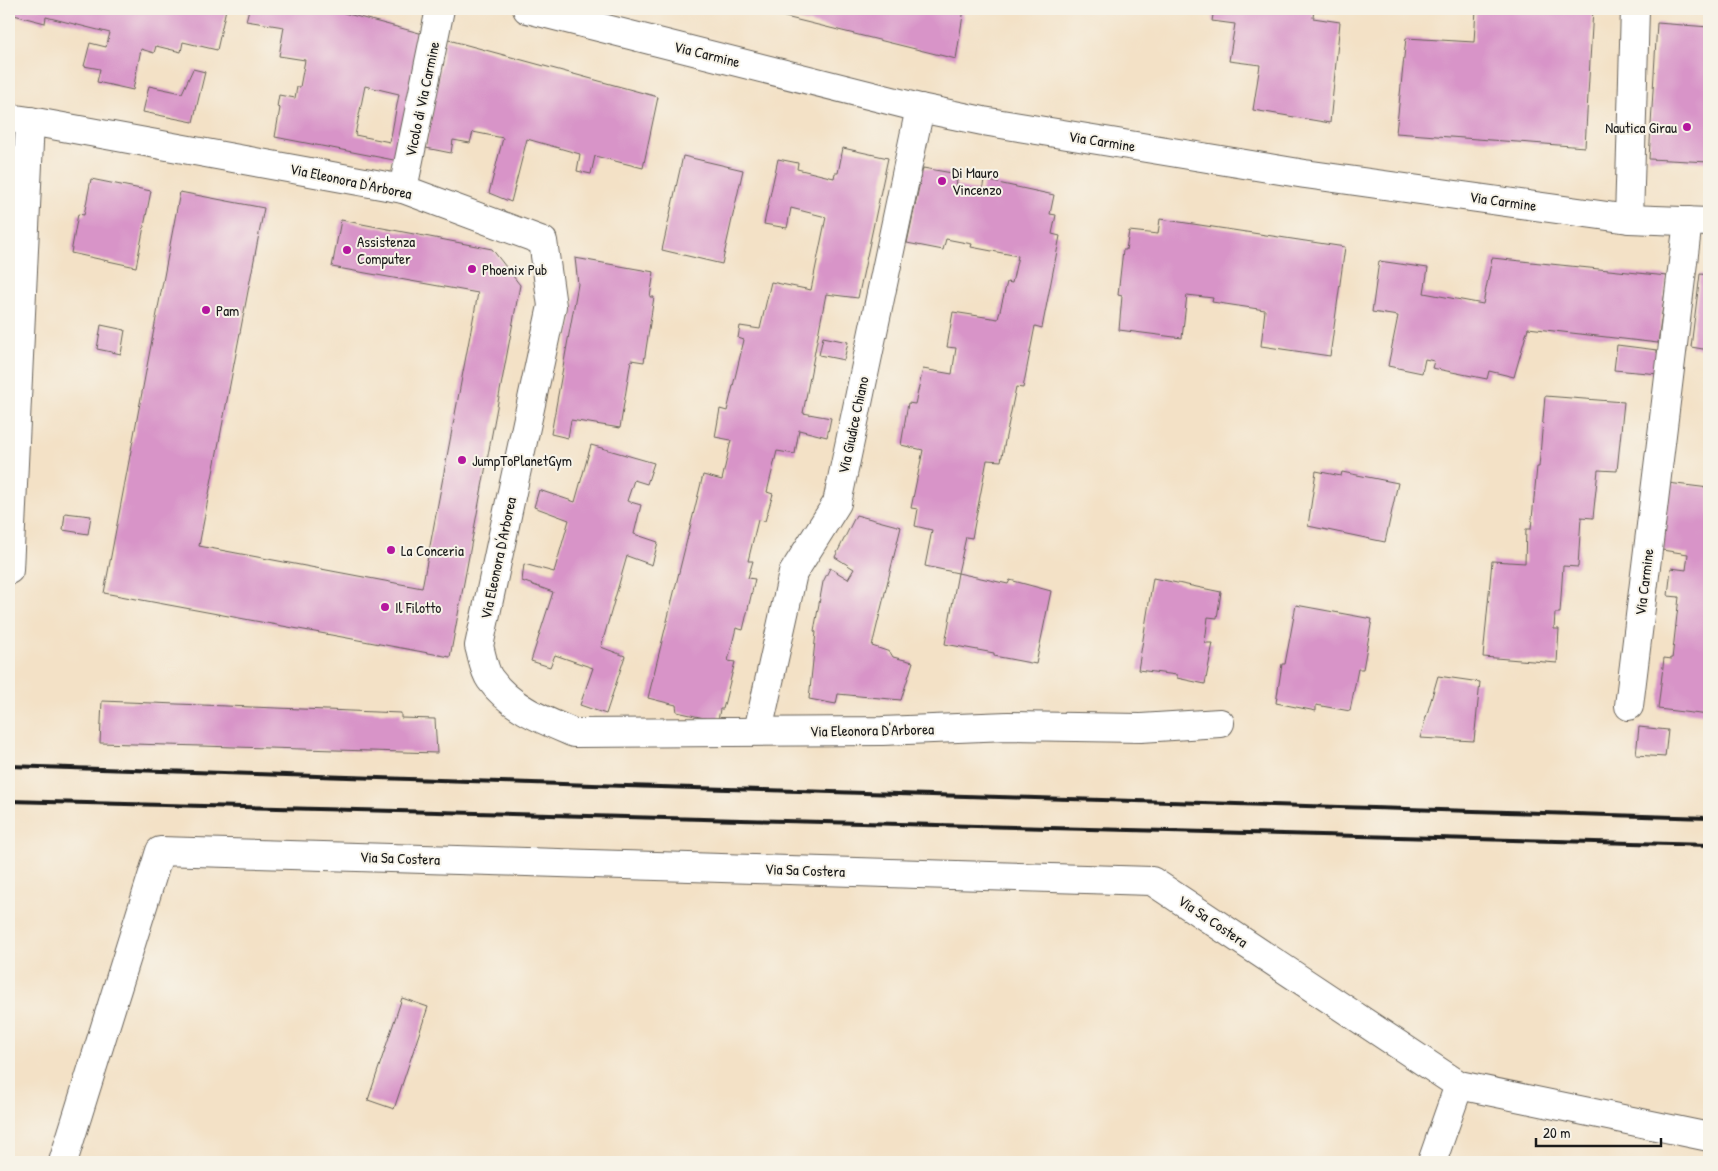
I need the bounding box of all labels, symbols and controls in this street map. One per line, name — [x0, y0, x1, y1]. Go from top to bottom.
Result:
street label: Via Carmine — [672, 36, 742, 72]
street label: Vicolo di Via Carmine — [400, 40, 444, 158]
place label: Nautica Girau — [1605, 117, 1677, 138]
marker: Nautica Girau — [1681, 121, 1693, 133]
street label: Via Carmine — [1067, 125, 1137, 157]
street label: Via Eleonora D'Arborea — [288, 158, 414, 204]
place label: Di Mauro Vincenzo — [952, 162, 1002, 200]
marker: Di Mauro Vincenzo — [936, 175, 948, 187]
street label: Via Carmine — [1468, 186, 1538, 216]
place label: Assistenza Computer — [357, 231, 415, 269]
marker: Assistenza Computer — [341, 244, 353, 256]
place label: Phoenix Pub — [482, 259, 547, 280]
marker: Phoenix Pub — [466, 263, 478, 275]
place label: Pam — [216, 300, 239, 321]
marker: Pam — [200, 304, 212, 316]
street label: Via Giudice Chiano — [832, 375, 874, 475]
place label: JumpToPlanetGym — [472, 450, 572, 471]
marker: JumpToPlanetGym — [456, 454, 468, 466]
street label: Via Eleonora D'Arborea — [475, 495, 521, 621]
place label: La Conceria — [401, 540, 464, 561]
marker: La Conceria — [385, 544, 397, 556]
street label: Via Carmine — [1629, 547, 1659, 617]
place label: Il Filotto — [395, 597, 441, 618]
marker: Il Filotto — [379, 601, 391, 613]
street label: Via Eleonora D'Arborea — [810, 718, 934, 742]
street label: Via Sa Costera — [360, 846, 441, 870]
street label: Via Sa Costera — [765, 858, 846, 882]
street label: Via Sa Costera — [1174, 890, 1252, 952]
scale bar — [1536, 1116, 1660, 1148]
text: 20 m — [1543, 1122, 1570, 1143]

